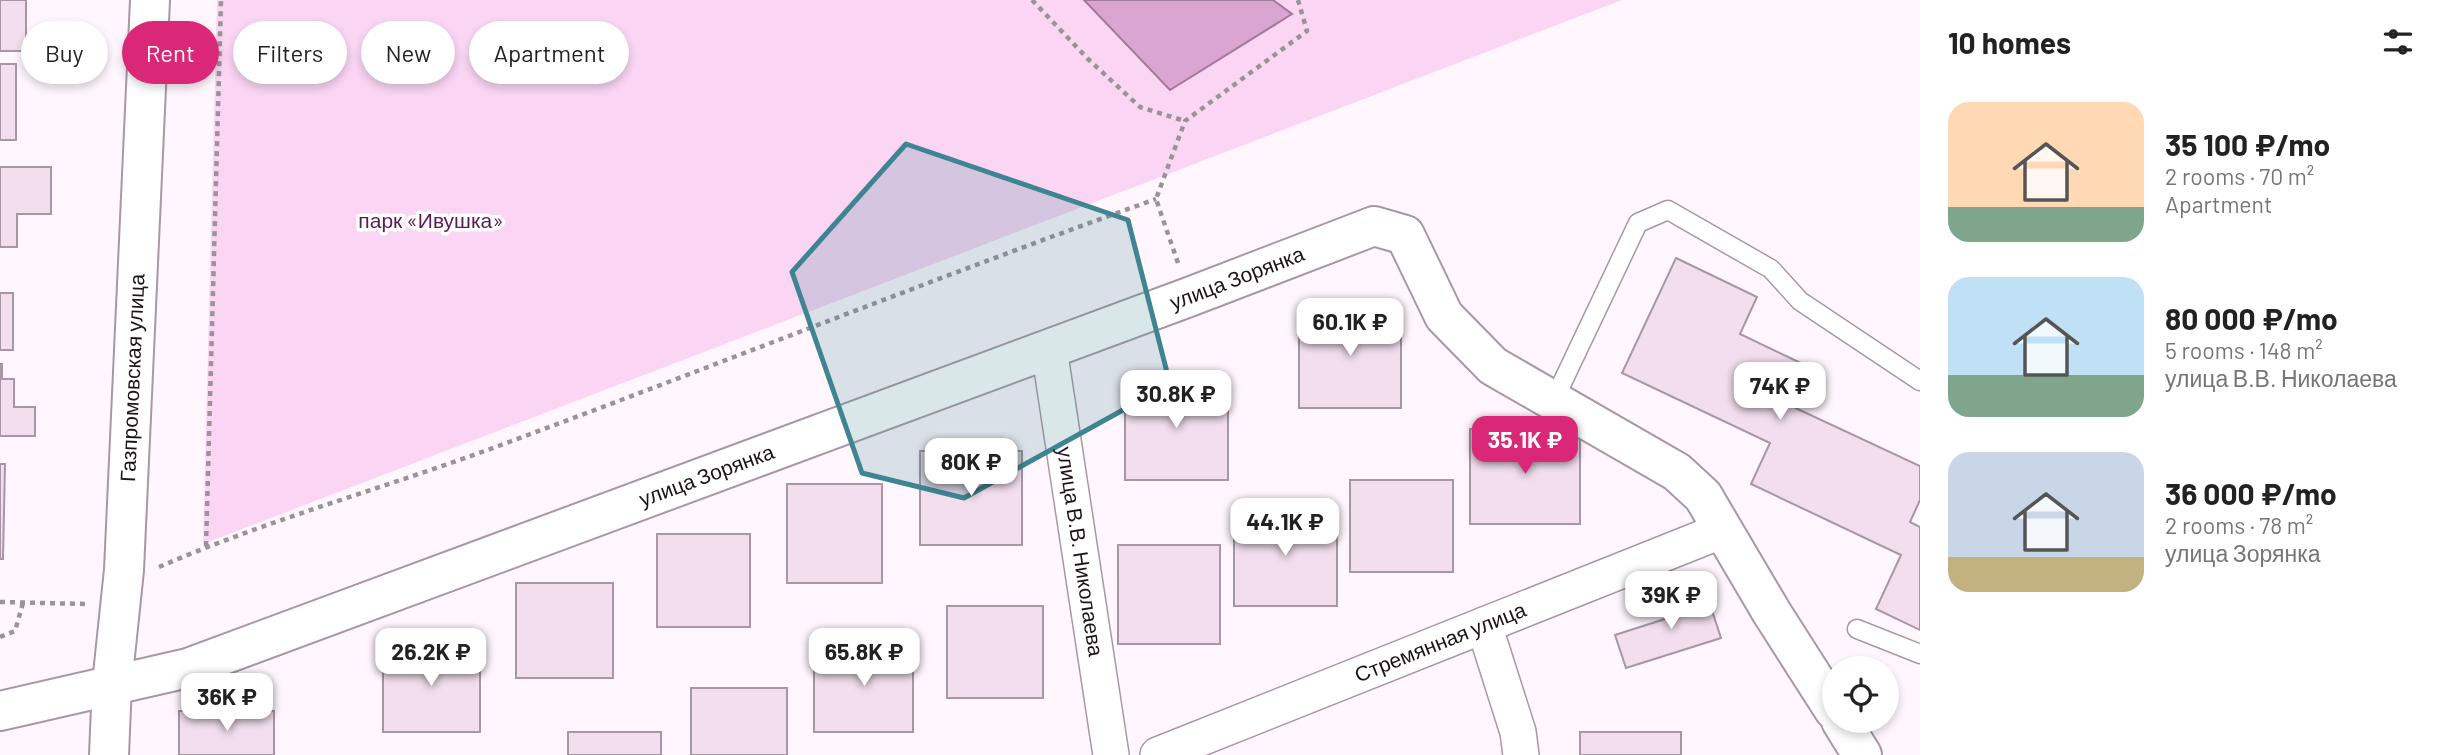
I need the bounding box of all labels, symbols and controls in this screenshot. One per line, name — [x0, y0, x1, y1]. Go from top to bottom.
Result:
chip: Buy — [21, 21, 108, 84]
chip: Rent — [122, 21, 219, 84]
chip: Filters — [233, 21, 347, 84]
chip: New — [361, 21, 455, 84]
chip: Apartment — [469, 21, 629, 84]
icon: filters — [2379, 23, 2417, 61]
text: 10 homes — [1948, 24, 2071, 60]
text: 35 100 ₽/mo — [2165, 126, 2330, 162]
icon: home — [2004, 130, 2088, 214]
text: 2 rooms · 70 m² — [2165, 162, 2314, 190]
text: Apartment — [2165, 190, 2272, 218]
park label: парк «Ивушка» — [358, 207, 504, 232]
street label: улица Зорянка — [1166, 240, 1308, 314]
street label: Газпромовская улица — [114, 273, 149, 482]
pin: 60.1K ₽ — [1285, 298, 1415, 358]
text: 80 000 ₽/mo — [2165, 300, 2338, 336]
icon: home — [2004, 305, 2088, 389]
text: 60.1K ₽ — [1313, 307, 1387, 335]
text: 5 rooms · 148 m² — [2165, 336, 2323, 364]
pin: 74K ₽ — [1731, 362, 1829, 422]
text: улица В.В. Николаева — [2165, 364, 2397, 392]
pin: 30.8K ₽ — [1111, 370, 1241, 430]
text: 74K ₽ — [1750, 371, 1810, 399]
text: 30.8K ₽ — [1136, 379, 1216, 407]
pin: 35.1K ₽ — [1460, 416, 1590, 476]
text: 35.1K ₽ — [1488, 425, 1562, 453]
street label: улица Зорянка — [635, 438, 777, 511]
pin: 80K ₽ — [922, 438, 1020, 498]
street label: улица В.В. Николаева — [1053, 445, 1110, 658]
text: 80K ₽ — [941, 447, 1001, 475]
text: 36 000 ₽/mo — [2165, 475, 2337, 511]
icon: home — [2004, 480, 2088, 564]
pin: 44.1K ₽ — [1220, 498, 1350, 558]
text: 44.1K ₽ — [1246, 507, 1324, 535]
text: 2 rooms · 78 m² — [2165, 511, 2313, 539]
text: улица Зорянка — [2165, 539, 2321, 567]
pin: 39K ₽ — [1622, 572, 1720, 631]
text: 39K ₽ — [1641, 580, 1701, 608]
street label: Стремянная улица — [1351, 596, 1529, 686]
pin: 26.2K ₽ — [366, 628, 496, 688]
pin: 65.8K ₽ — [799, 628, 929, 688]
text: 26.2K ₽ — [391, 637, 471, 665]
text: 65.8K ₽ — [825, 637, 903, 665]
map controls — [1822, 656, 1899, 733]
button: locate — [1822, 656, 1899, 733]
pin: 36K ₽ — [178, 674, 276, 733]
text: 36K ₽ — [197, 682, 257, 710]

